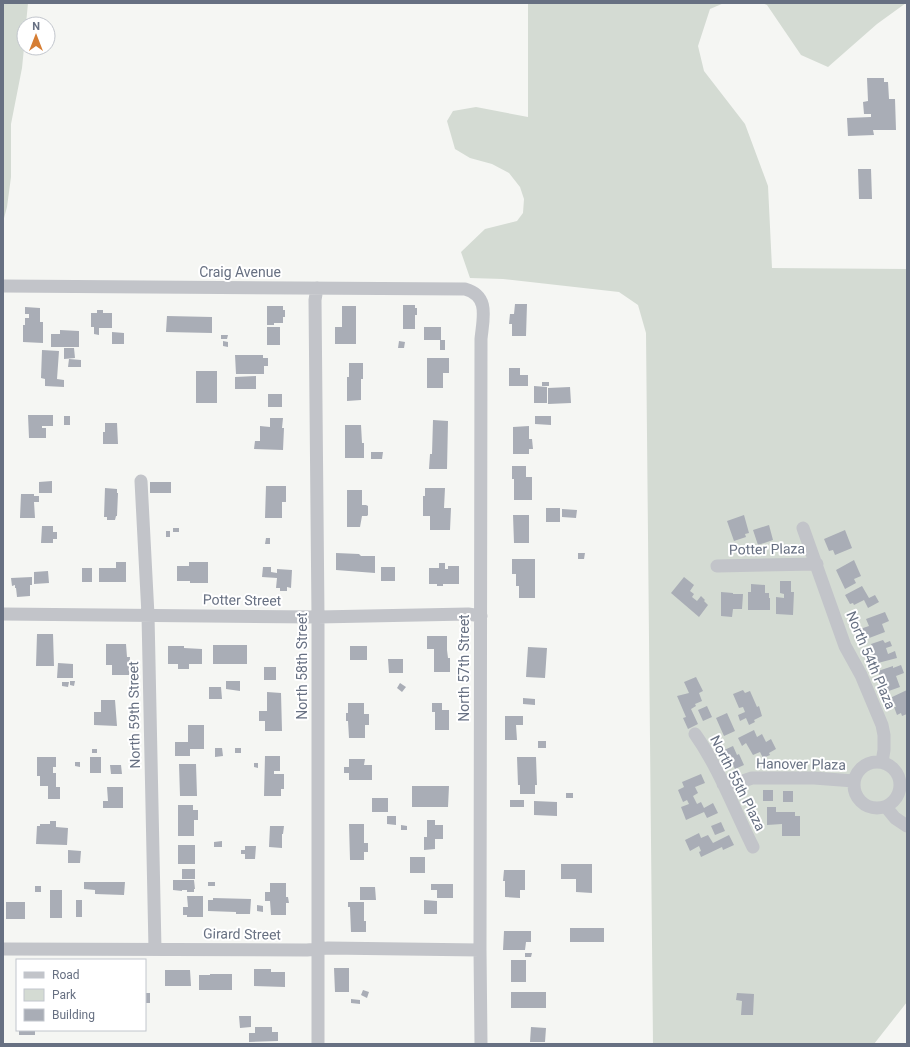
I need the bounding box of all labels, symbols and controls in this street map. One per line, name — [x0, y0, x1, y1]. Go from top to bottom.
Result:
north arrow — [16, 16, 56, 56]
text: N — [32, 20, 40, 33]
street label: Craig Avenue — [199, 264, 281, 280]
street label: Potter Plaza — [729, 540, 805, 558]
street label: Potter Street — [203, 591, 282, 609]
street label: North 54th Plaza — [843, 609, 899, 711]
street label: North 58th Street — [294, 612, 310, 720]
street label: North 57th Street — [456, 614, 472, 722]
street label: North 59th Street — [125, 661, 143, 769]
street label: North 55th Plaza — [707, 733, 769, 833]
street label: Hanover Plaza — [756, 755, 846, 773]
street label: Girard Street — [203, 925, 282, 943]
legend — [16, 959, 146, 1031]
text: Road — [52, 968, 80, 982]
text: Park — [52, 988, 77, 1002]
text: Building — [52, 1008, 95, 1022]

